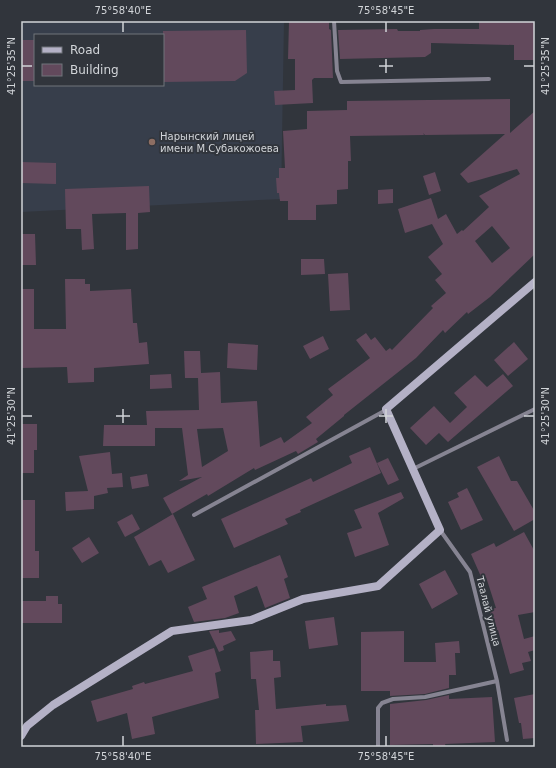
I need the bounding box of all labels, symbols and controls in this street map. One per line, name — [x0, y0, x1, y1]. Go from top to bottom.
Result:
text: 75°58'40"E — [95, 5, 151, 16]
text: 75°58'45"E — [358, 5, 414, 16]
legend — [34, 34, 164, 86]
text: 41°25'35"N — [6, 37, 17, 95]
text: 41°25'35"N — [540, 37, 551, 95]
text: Road — [70, 43, 100, 57]
text: Building — [70, 63, 119, 77]
place label: Нарынский лицей имени М.Субакожоева — [160, 131, 279, 154]
marker: Нарынский лицей имени М.Субакожоева — [147, 137, 157, 147]
text: 41°25'30"N — [6, 387, 17, 445]
text: 41°25'30"N — [540, 387, 551, 445]
street label: Таалай улица — [474, 574, 503, 648]
text: 75°58'40"E — [95, 751, 151, 762]
text: 75°58'45"E — [358, 751, 414, 762]

